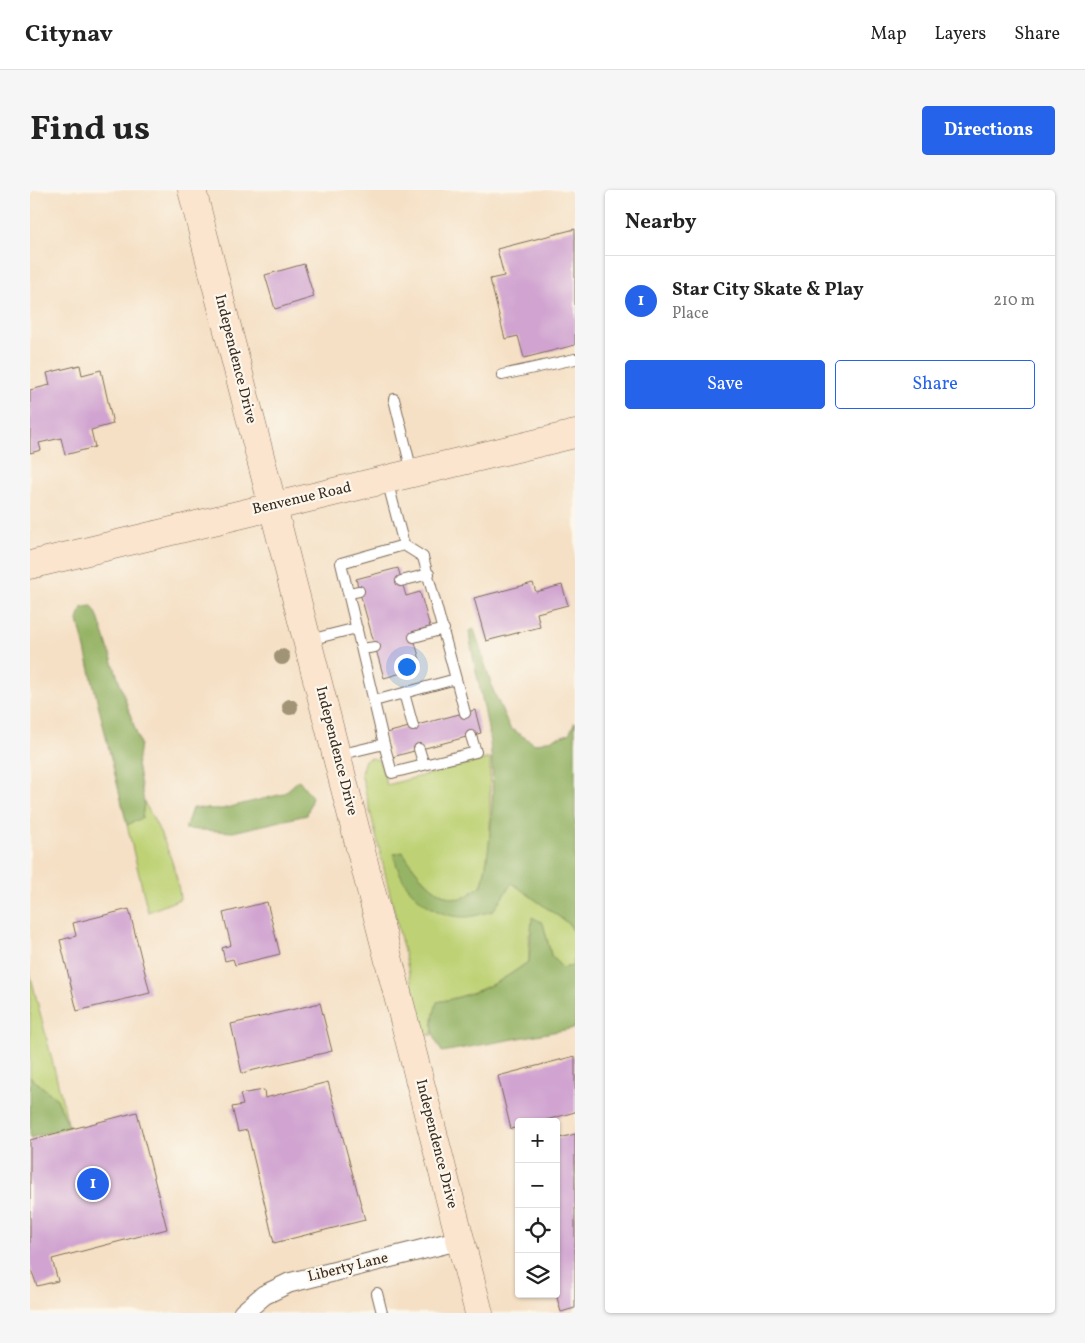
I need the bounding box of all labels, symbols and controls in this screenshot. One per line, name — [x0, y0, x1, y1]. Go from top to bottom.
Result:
text: Citynav — [25, 18, 113, 52]
text: Map — [870, 22, 906, 47]
text: Layers — [934, 22, 986, 47]
text: Share — [1014, 22, 1060, 47]
text: Find us — [30, 106, 150, 154]
button: Directions — [922, 106, 1055, 155]
text: Nearby — [625, 208, 696, 237]
text: Star City Skate & Play — [672, 277, 864, 303]
text: 1 — [638, 290, 644, 312]
text: 210 m — [993, 290, 1035, 312]
street label: Independence Drive — [209, 292, 261, 426]
text: Place — [672, 303, 709, 325]
button: Save — [625, 360, 825, 409]
button: Share — [835, 360, 1035, 409]
street label: Benvenue Road — [250, 477, 354, 521]
your location — [394, 654, 420, 680]
street label: Independence Drive — [310, 684, 362, 818]
street label: Independence Drive — [410, 1077, 462, 1211]
map controls — [515, 1118, 560, 1298]
button: + — [515, 1118, 560, 1163]
button: − — [515, 1163, 560, 1208]
pin: 1 — [77, 1165, 109, 1203]
button: locate — [515, 1208, 560, 1253]
street label: Liberty Lane — [305, 1248, 391, 1288]
button: layers — [515, 1253, 560, 1298]

